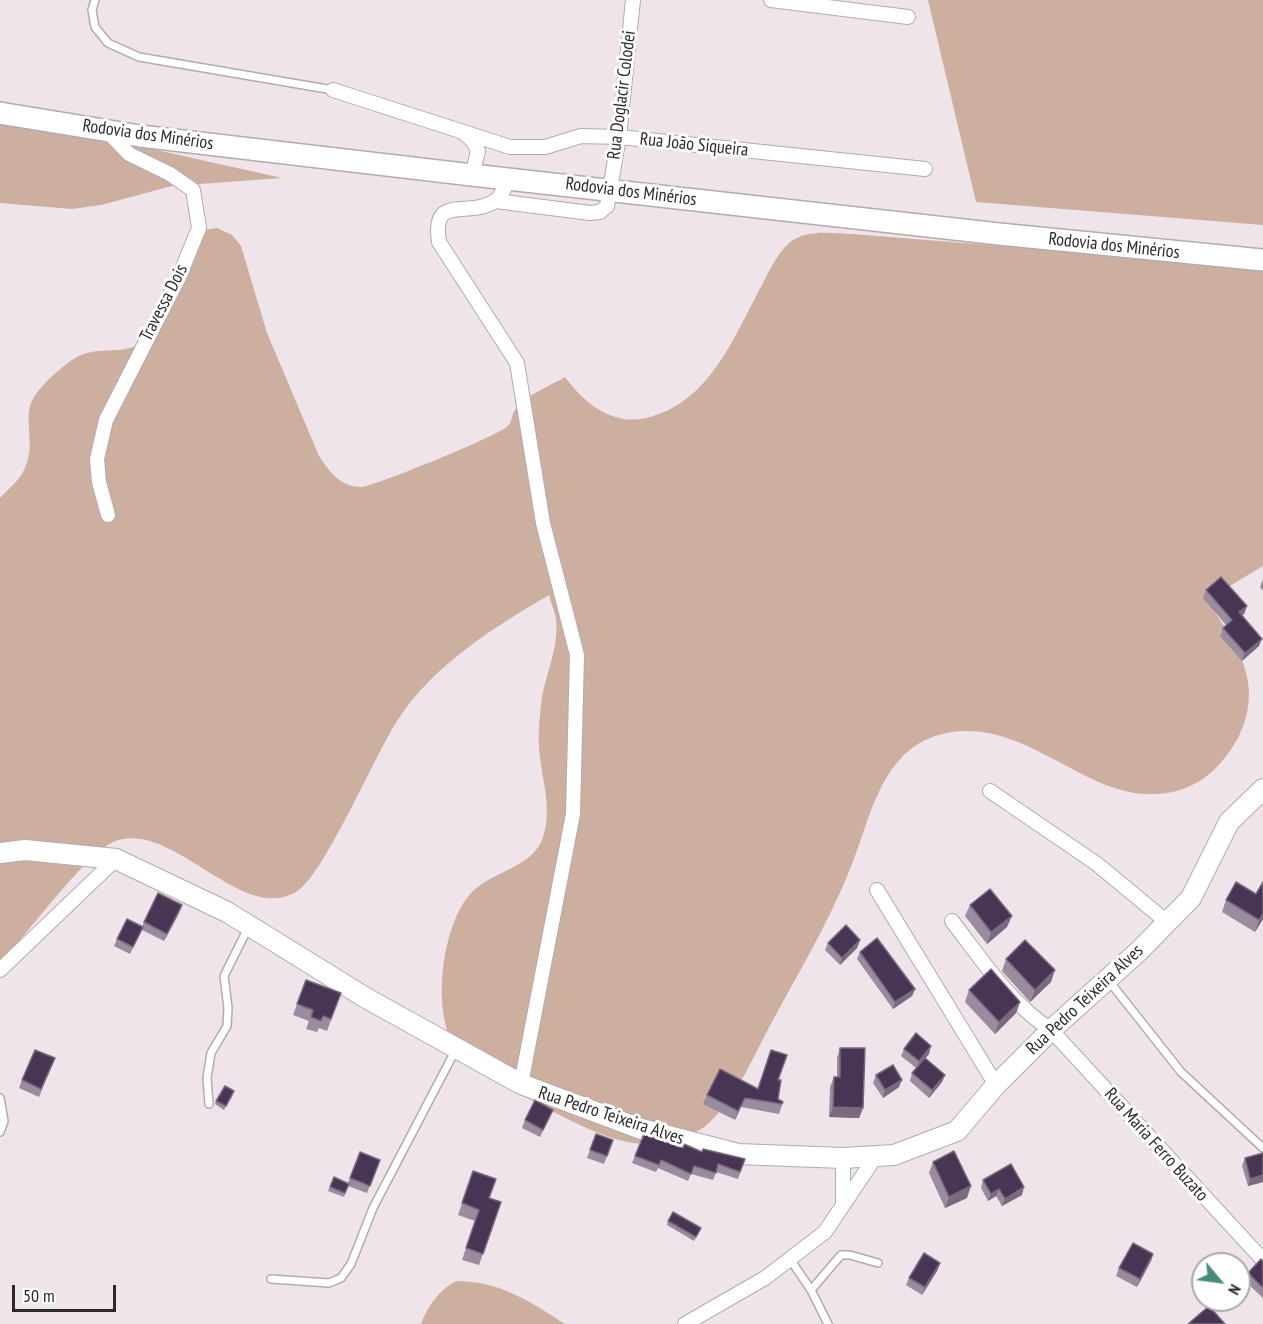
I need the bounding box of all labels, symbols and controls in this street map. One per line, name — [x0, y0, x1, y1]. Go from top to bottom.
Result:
street label: Rua Doglacir Colodei — [603, 29, 641, 161]
street label: Rodovia dos Minérios — [81, 115, 215, 155]
street label: Rua João Siqueira — [639, 129, 749, 161]
street label: Rodovia dos Minérios — [564, 173, 698, 211]
street label: Rodovia dos Minérios — [1047, 228, 1181, 264]
street label: Travessa Dois — [135, 261, 193, 345]
street label: Rua Pedro Teixeira Alves — [1022, 940, 1148, 1060]
street label: Rua Pedro Teixeira Alves — [535, 1082, 687, 1150]
street label: Rua Maria Ferro Buzato — [1100, 1084, 1212, 1206]
north arrow — [1191, 1252, 1251, 1312]
scale bar — [15, 1273, 118, 1311]
text: N — [1224, 1281, 1246, 1298]
text: 50 m — [23, 1284, 55, 1307]

